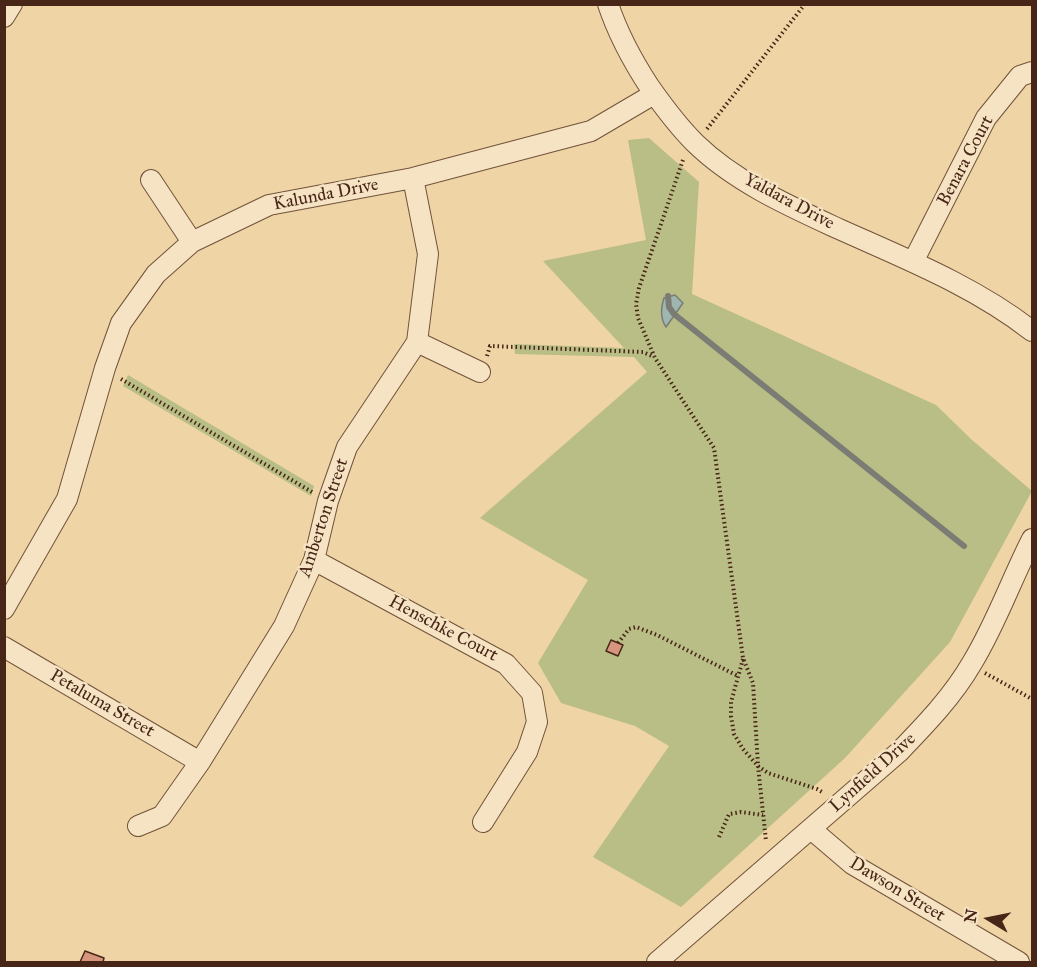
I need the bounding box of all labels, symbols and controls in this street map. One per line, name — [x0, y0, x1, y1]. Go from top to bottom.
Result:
street label: Benara Court — [933, 112, 999, 210]
street label: Yaldara Drive — [740, 169, 838, 235]
street label: Kalunda Drive — [272, 174, 380, 216]
street label: Amberton Street — [295, 456, 353, 580]
street label: Henschke Court — [385, 591, 501, 667]
street label: Petaluma Street — [46, 665, 158, 743]
street label: Lynfield Drive — [825, 729, 921, 817]
street label: Dawson Street — [845, 853, 949, 927]
north arrow — [959, 889, 1019, 949]
text: N — [960, 907, 981, 924]

